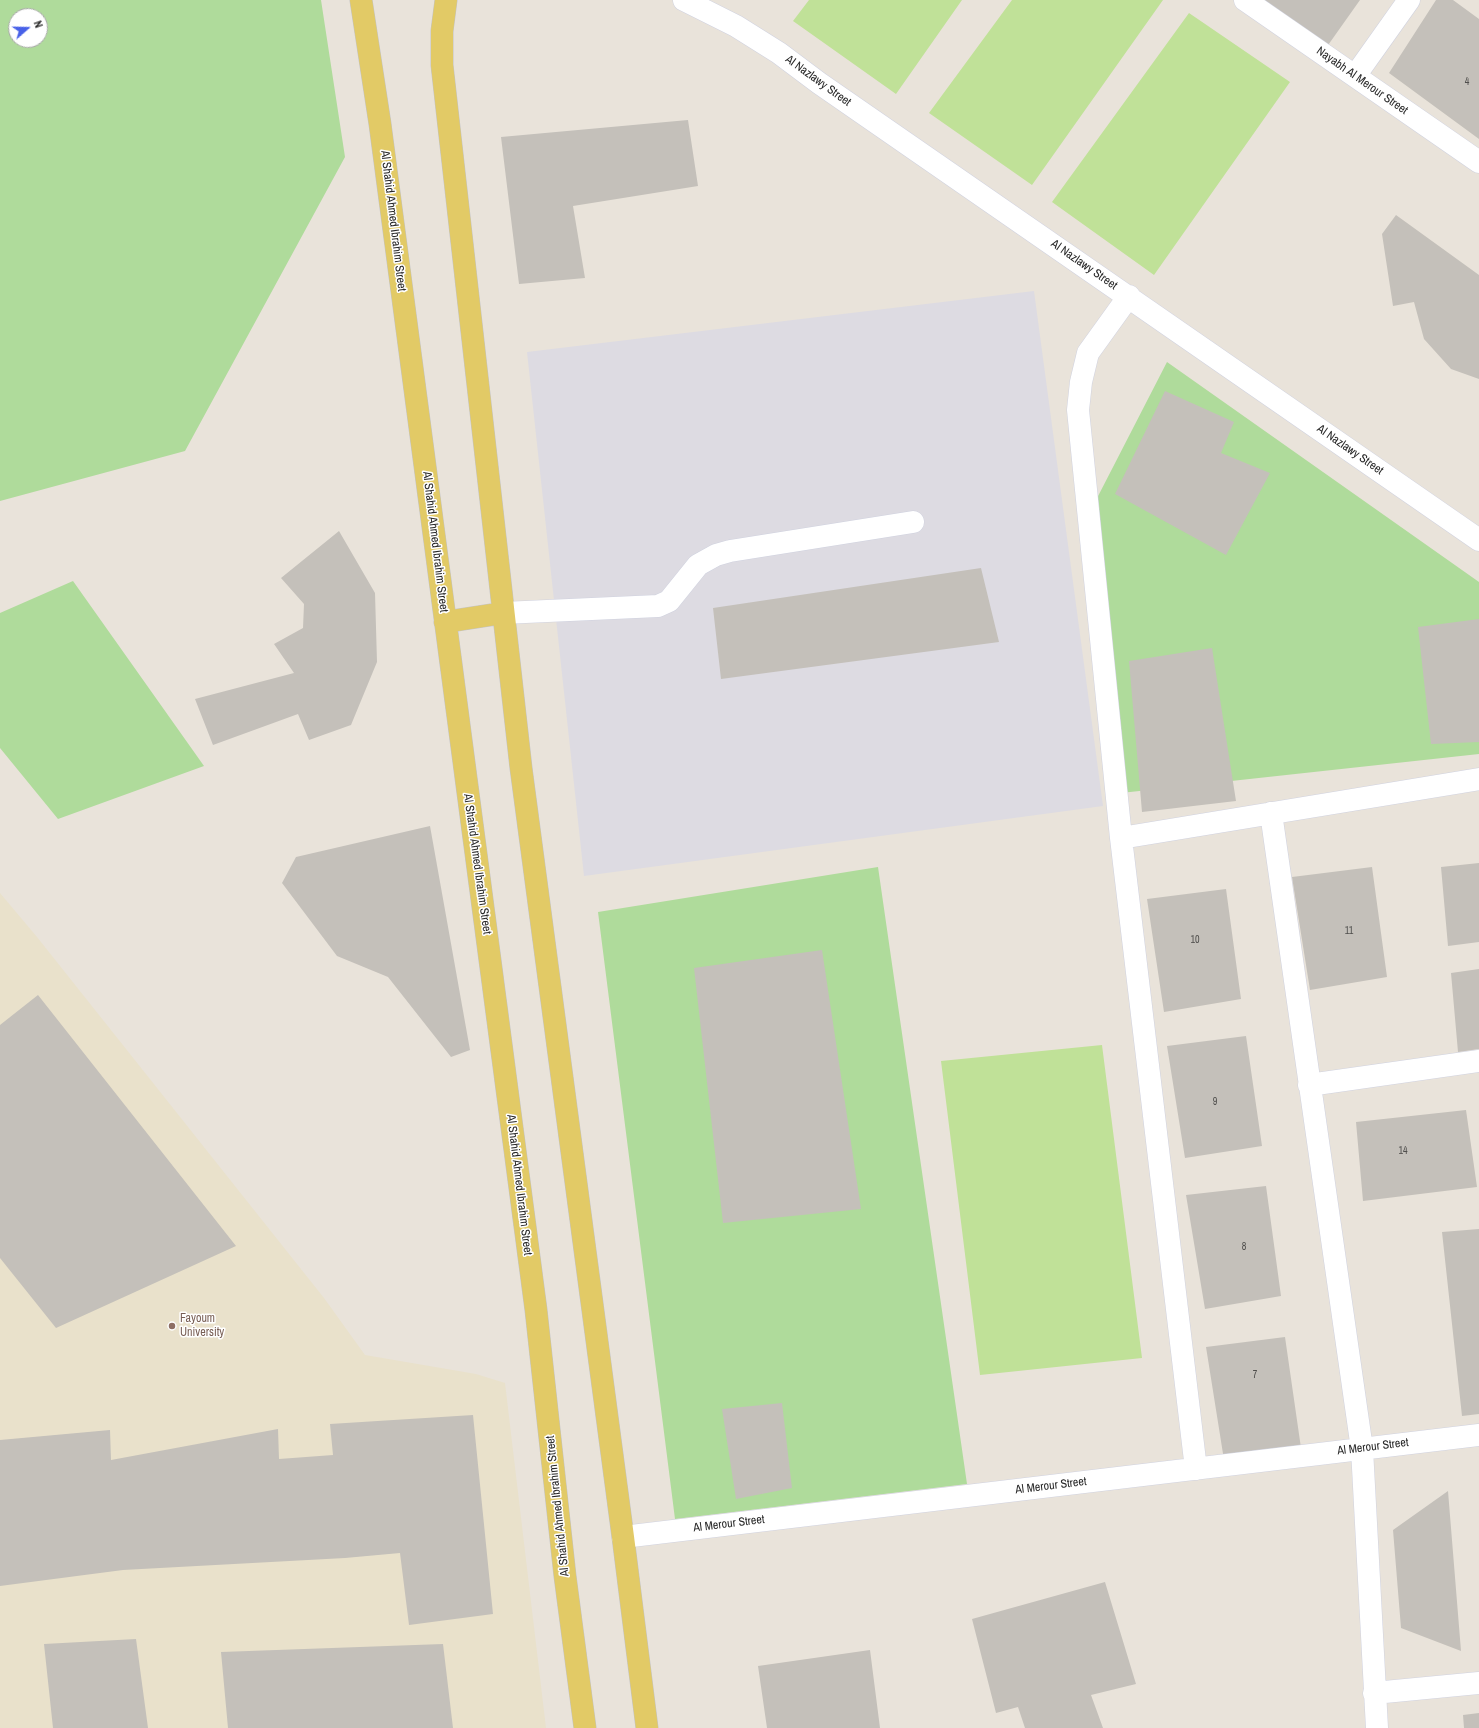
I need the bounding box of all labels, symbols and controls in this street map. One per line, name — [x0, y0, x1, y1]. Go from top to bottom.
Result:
north arrow — [8, 8, 48, 48]
text: N — [31, 19, 46, 30]
street label: Nayabh Al Merour Street — [1314, 44, 1410, 118]
street label: Al Nazlawy Street — [782, 52, 854, 110]
house number: 4 — [1465, 76, 1469, 88]
street label: Al Shahid Ahmed Ibrahim Street — [377, 150, 409, 292]
street label: Al Nazlawy Street — [1048, 237, 1120, 293]
street label: Al Nazlawy Street — [1314, 422, 1386, 478]
street label: Al Shahid Ahmed Ibrahim Street — [419, 471, 451, 613]
street label: Al Shahid Ahmed Ibrahim Street — [460, 793, 494, 935]
house number: 11 — [1345, 925, 1353, 937]
house number: 10 — [1190, 934, 1200, 946]
house number: 9 — [1213, 1096, 1217, 1108]
street label: Al Shahid Ahmed Ibrahim Street — [503, 1114, 535, 1256]
house number: 14 — [1398, 1145, 1408, 1157]
house number: 8 — [1242, 1241, 1246, 1253]
place label: Fayoum University — [180, 1312, 224, 1340]
marker: Fayoum University — [167, 1321, 177, 1331]
house number: 7 — [1253, 1369, 1257, 1381]
street label: Al Shahid Ahmed Ibrahim Street — [543, 1435, 573, 1577]
street label: Al Merour Street — [1337, 1435, 1409, 1459]
street label: Al Merour Street — [1015, 1474, 1087, 1498]
street label: Al Merour Street — [693, 1512, 765, 1536]

